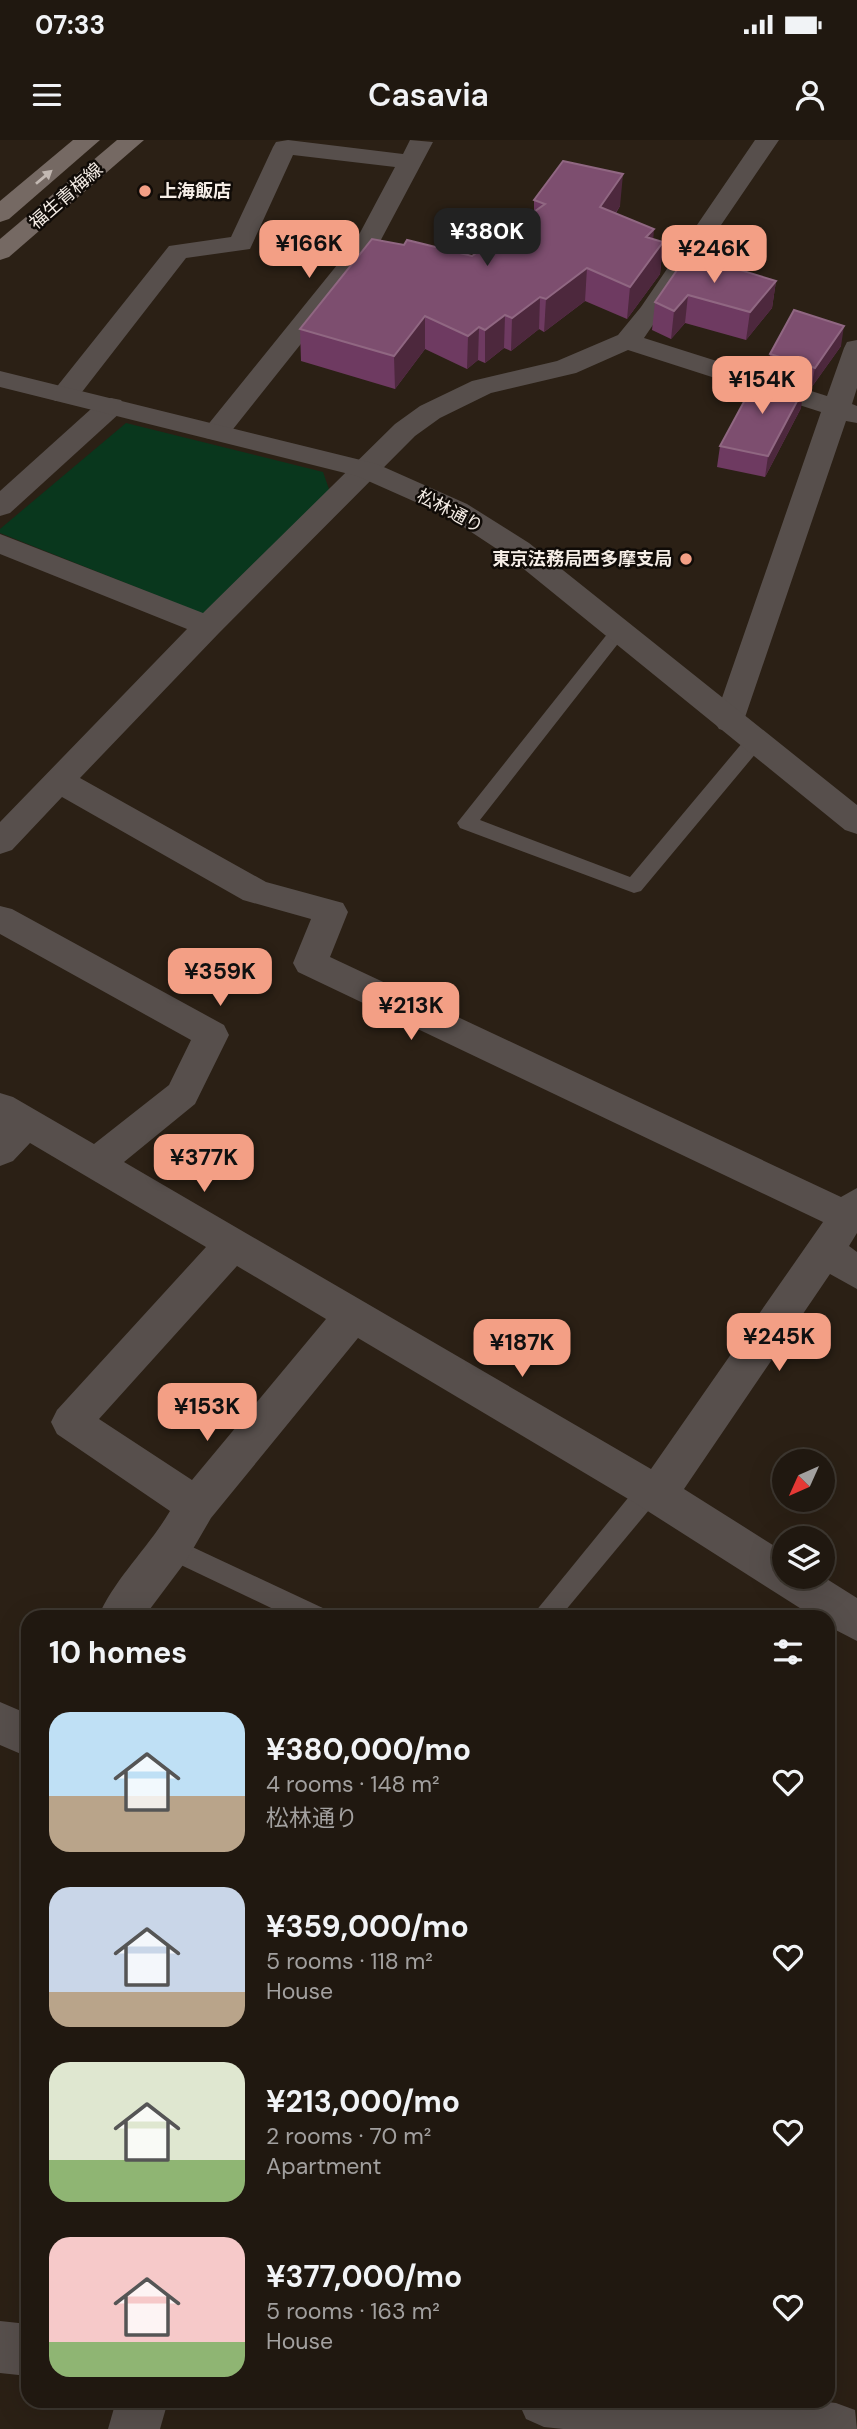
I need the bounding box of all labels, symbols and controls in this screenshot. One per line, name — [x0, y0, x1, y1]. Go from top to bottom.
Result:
text: 07:33 — [35, 8, 105, 42]
text: Casavia — [368, 74, 489, 116]
icon: menu — [28, 76, 66, 114]
icon: person — [791, 76, 829, 114]
street label: 福生青梅線 — [24, 157, 108, 235]
one-way arrow — [35, 169, 53, 185]
place label: 上海飯店 — [159, 179, 231, 203]
marker: 上海飯店 — [137, 183, 153, 199]
pin: ¥380K — [438, 208, 536, 268]
text: ¥380K — [450, 216, 524, 246]
pin: ¥166K — [260, 220, 358, 280]
pin: ¥246K — [665, 226, 763, 285]
text: ¥166K — [275, 228, 343, 258]
text: ¥246K — [678, 233, 750, 263]
pin: ¥154K — [713, 356, 811, 416]
text: ¥154K — [728, 364, 796, 394]
street label: 松林通り — [413, 484, 487, 538]
place label: 東京法務局西多摩支局 — [492, 547, 672, 571]
marker: 東京法務局西多摩支局 — [678, 551, 694, 567]
pin: ¥359K — [171, 948, 269, 1008]
text: ¥359K — [184, 956, 256, 986]
pin: ¥213K — [362, 982, 460, 1042]
text: ¥213K — [378, 990, 444, 1020]
pin: ¥377K — [155, 1135, 253, 1194]
text: ¥377K — [170, 1142, 238, 1172]
pin: ¥245K — [730, 1314, 828, 1373]
pin: ¥187K — [473, 1320, 571, 1379]
text: ¥245K — [743, 1321, 815, 1351]
text: ¥187K — [489, 1327, 555, 1357]
pin: ¥153K — [158, 1384, 256, 1443]
text: ¥153K — [174, 1391, 240, 1421]
north arrow — [772, 1449, 835, 1512]
map controls — [772, 1449, 835, 1589]
button: layers — [772, 1526, 835, 1589]
text: 10 homes — [49, 1633, 187, 1672]
icon: filters — [769, 1633, 807, 1671]
text: ¥380,000/mo — [266, 1730, 471, 1769]
icon: home — [105, 1740, 189, 1824]
icon: heart — [769, 1763, 807, 1801]
text: 4 rooms · 148 m² — [266, 1769, 440, 1799]
text: 松林通り — [266, 1803, 358, 1833]
text: ¥359,000/mo — [266, 1907, 469, 1946]
icon: home — [105, 1915, 189, 1999]
icon: heart — [769, 1938, 807, 1976]
text: 5 rooms · 118 m² — [266, 1946, 433, 1976]
text: House — [266, 1976, 333, 2006]
text: ¥213,000/mo — [266, 2082, 460, 2121]
icon: home — [105, 2090, 189, 2174]
icon: heart — [769, 2113, 807, 2151]
text: 2 rooms · 70 m² — [266, 2121, 431, 2151]
text: Apartment — [266, 2151, 381, 2181]
text: ¥377,000/mo — [266, 2257, 462, 2296]
icon: home — [105, 2265, 189, 2349]
icon: heart — [769, 2288, 807, 2326]
text: 5 rooms · 163 m² — [266, 2296, 440, 2326]
text: House — [266, 2326, 333, 2356]

